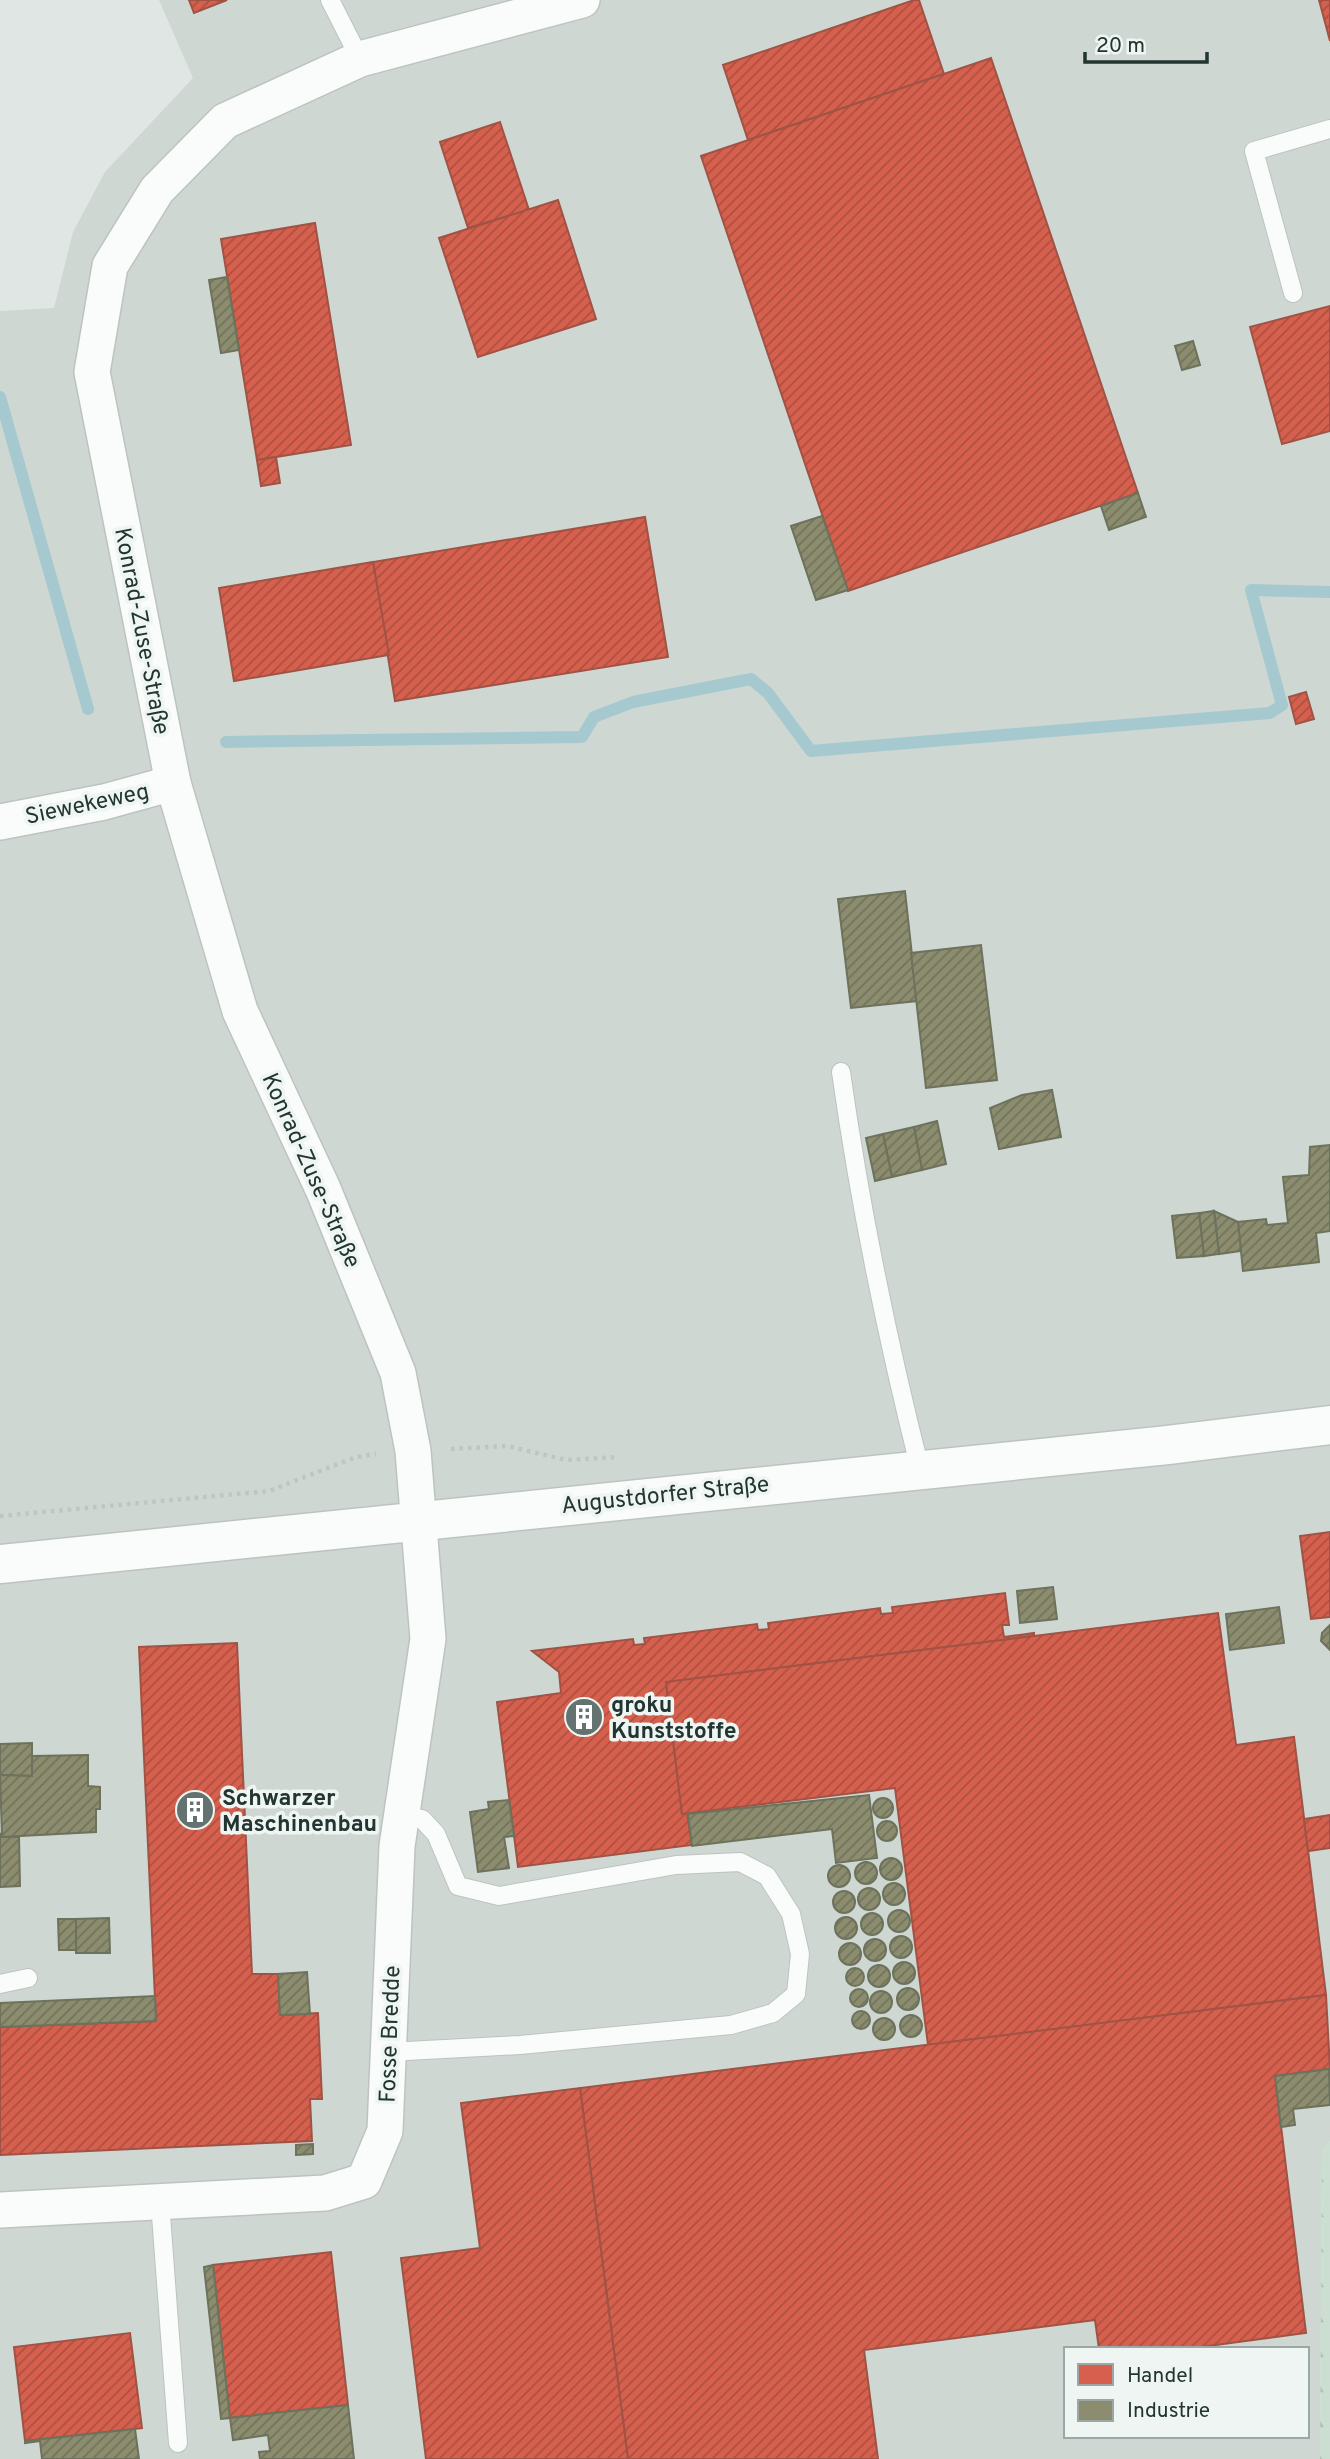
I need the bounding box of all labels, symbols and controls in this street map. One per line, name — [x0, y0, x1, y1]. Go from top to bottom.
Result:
scale bar — [1085, 21, 1208, 65]
text: 20 m — [1096, 33, 1145, 60]
street label: Konrad-Zuse-Straße — [106, 525, 175, 737]
street label: Siewekeweg — [23, 778, 152, 833]
street label: Konrad-Zuse-Straße — [254, 1069, 366, 1273]
street label: Augustdorfer Straße — [560, 1471, 771, 1522]
place label: groku Kunststoffe — [611, 1692, 737, 1747]
building icon: groku Kunststoffe — [563, 1696, 605, 1738]
place label: Schwarzer Maschinenbau — [222, 1785, 377, 1840]
building icon: Schwarzer Maschinenbau — [174, 1789, 216, 1831]
street label: Fosse Bredde — [375, 1965, 408, 2103]
legend — [1064, 2347, 1309, 2438]
text: Handel — [1127, 2363, 1193, 2390]
text: Industrie — [1127, 2398, 1210, 2425]

